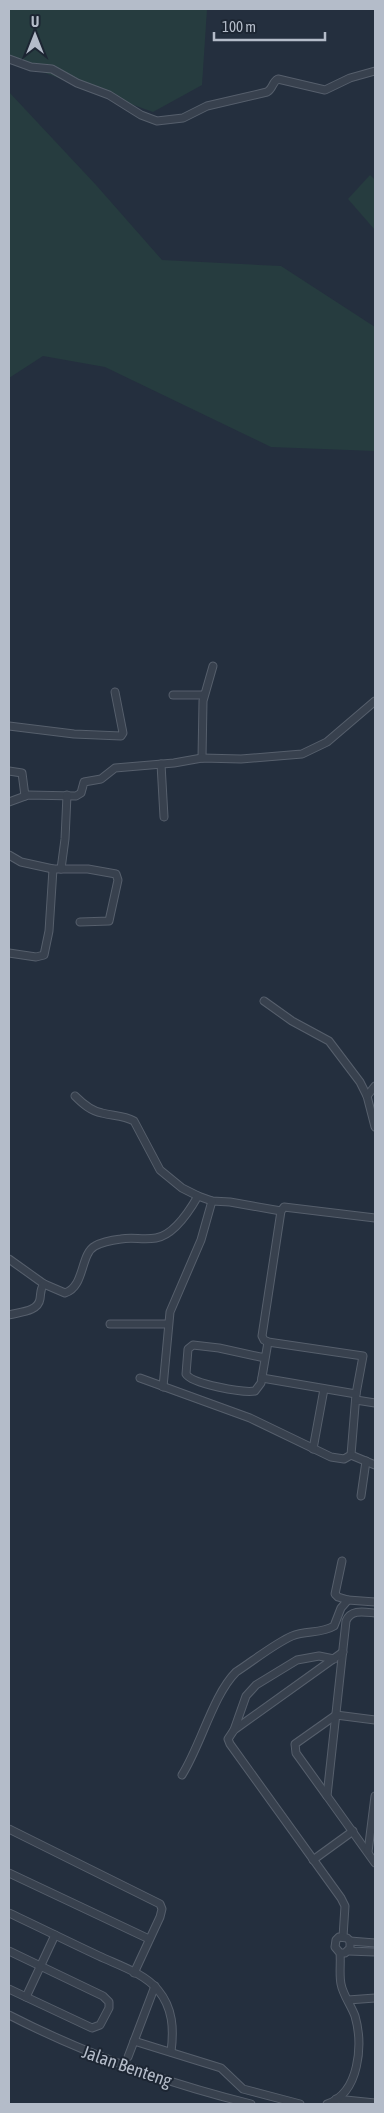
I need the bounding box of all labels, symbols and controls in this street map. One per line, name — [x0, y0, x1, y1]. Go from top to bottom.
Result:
north arrow — [10, 10, 60, 60]
scale bar — [214, 10, 325, 42]
text: U — [31, 14, 39, 30]
text: 100 m — [222, 18, 256, 35]
street label: Jalan Benteng — [79, 2041, 175, 2091]

